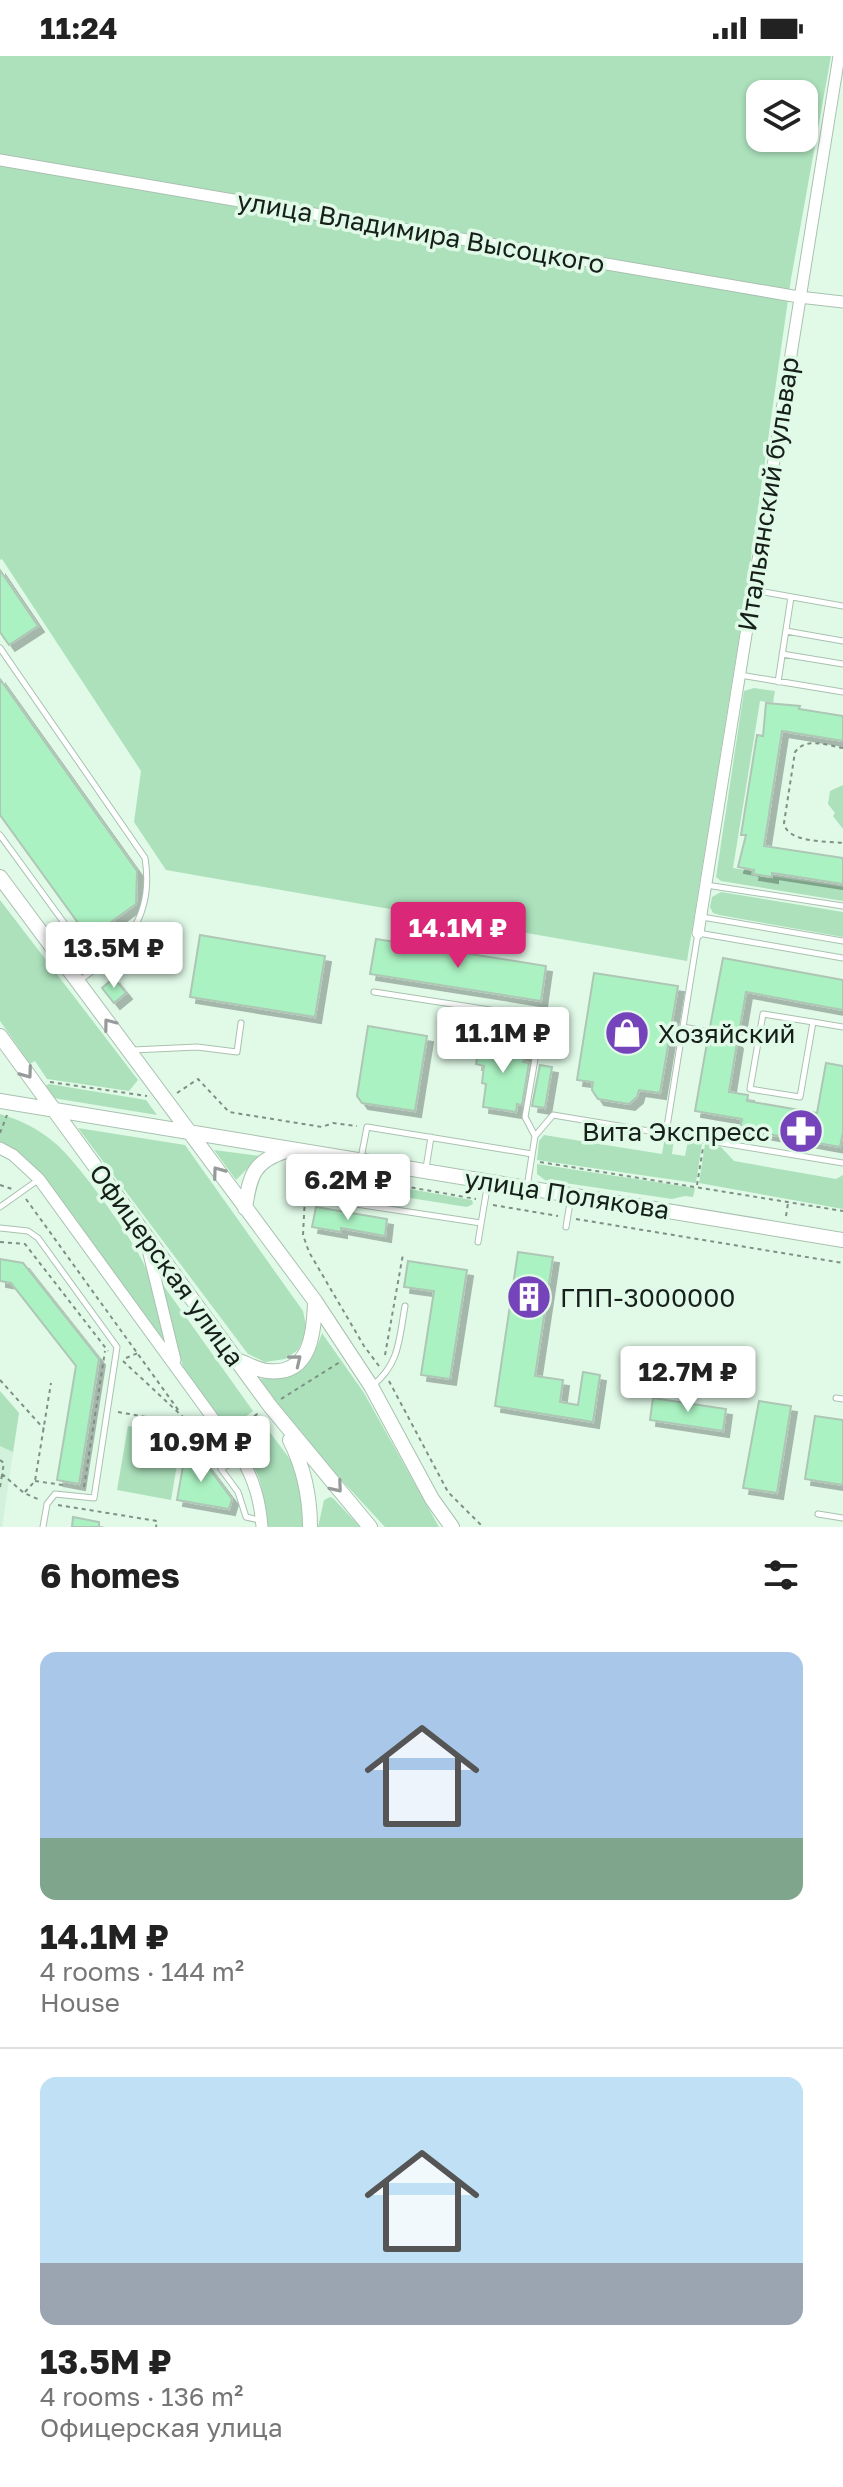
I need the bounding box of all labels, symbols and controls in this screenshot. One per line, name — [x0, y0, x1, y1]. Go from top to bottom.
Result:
text: 11:24 — [40, 10, 118, 46]
map controls — [746, 80, 818, 152]
button: layers — [746, 80, 818, 152]
street label: улица Владимира Высоцкого — [235, 184, 607, 280]
street label: Итальянский бульвар — [731, 355, 805, 633]
pin: 14.1M ₽ — [384, 902, 532, 970]
text: 14.1M ₽ — [409, 912, 507, 943]
pin: 13.5M ₽ — [40, 922, 188, 990]
text: 13.5M ₽ — [64, 932, 164, 963]
pin: 11.1M ₽ — [429, 1007, 577, 1075]
shop icon: Хозяйский — [603, 1009, 651, 1057]
text: 11.1M ₽ — [455, 1017, 551, 1048]
one-way arrow — [104, 1018, 118, 1033]
place label: Хозяйский — [658, 1018, 795, 1049]
one-way arrow — [17, 1064, 31, 1079]
pharmacy icon: Вита Экспресс — [777, 1107, 825, 1155]
place label: Вита Экспресс — [582, 1116, 770, 1147]
pin: 6.2M ₽ — [283, 1154, 413, 1222]
street label: Офицерская улица — [83, 1158, 251, 1372]
street label: улица Полякова — [462, 1163, 672, 1225]
text: 6.2M ₽ — [304, 1164, 392, 1195]
one-way arrow — [213, 1166, 228, 1180]
building icon: ГПП-3000000 — [505, 1273, 553, 1321]
place label: ГПП-3000000 — [560, 1282, 735, 1313]
pin: 12.7M ₽ — [614, 1346, 762, 1414]
one-way arrow — [287, 1356, 302, 1370]
text: 12.7M ₽ — [639, 1356, 737, 1387]
pin: 10.9M ₽ — [127, 1416, 275, 1484]
text: 10.9M ₽ — [150, 1426, 252, 1457]
one-way arrow — [327, 1478, 342, 1492]
icon: filters — [759, 1553, 803, 1597]
text: 6 homes — [40, 1555, 180, 1595]
icon: home — [350, 1704, 494, 1848]
text: 14.1M ₽ — [40, 1916, 169, 1956]
text: 4 rooms · 144 m² — [40, 1956, 244, 1987]
text: House — [40, 1987, 120, 2018]
icon: home — [350, 2129, 494, 2273]
text: 13.5M ₽ — [40, 2341, 172, 2381]
text: 4 rooms · 136 m² — [40, 2381, 243, 2412]
text: Офицерская улица — [40, 2412, 283, 2443]

